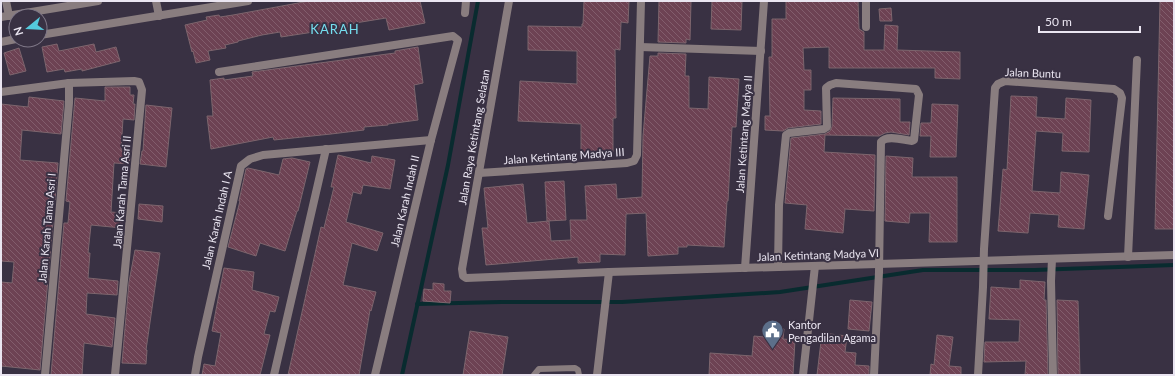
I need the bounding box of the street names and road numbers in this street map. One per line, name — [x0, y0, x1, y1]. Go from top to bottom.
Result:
street label: Jalan Buntu — [1005, 65, 1061, 80]
street label: Jalan Raya Ketintang Selatan — [455, 68, 492, 206]
street label: Jalan Ketintang Madya II — [733, 75, 754, 193]
street label: Jalan Karah Tama Asri II — [110, 135, 133, 249]
street label: Jalan Ketintang Madya III — [503, 145, 625, 166]
street label: Jalan Karah Indah II — [388, 154, 421, 248]
street label: Jalan Karah Indah I A — [199, 169, 234, 270]
street label: Jalan Karah Tama Asri I — [35, 173, 58, 283]
street label: Jalan Ketintang Madya VI — [757, 246, 879, 263]

